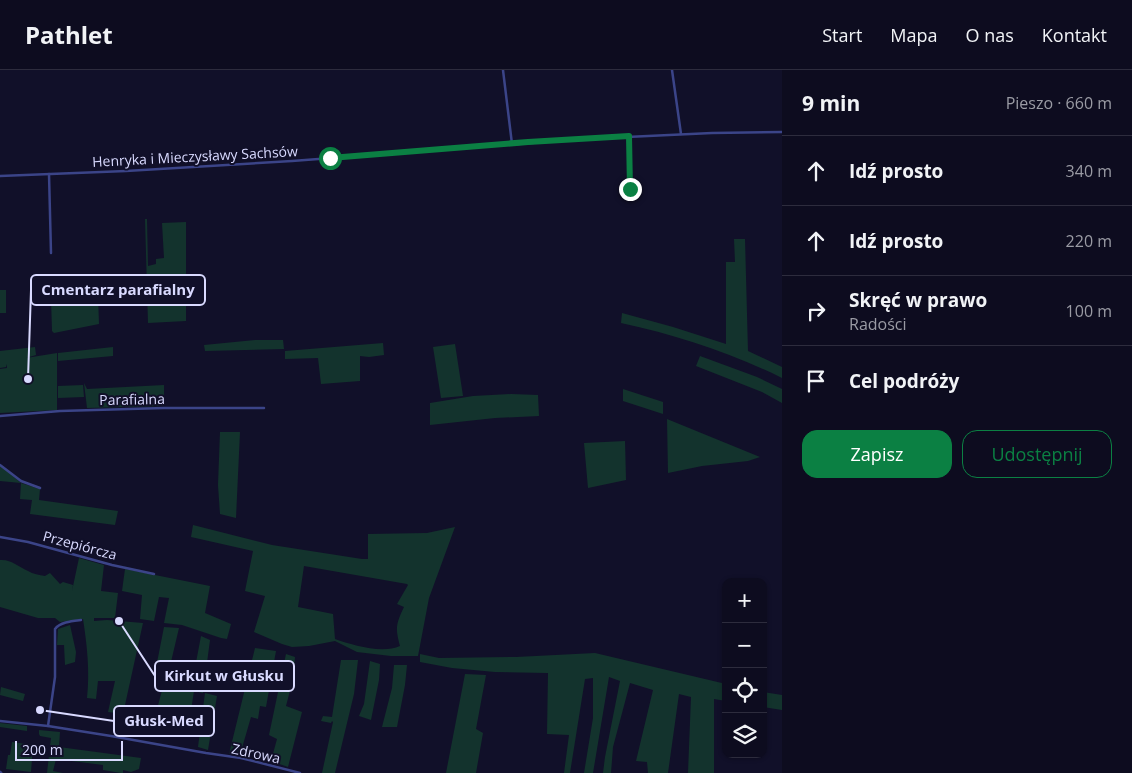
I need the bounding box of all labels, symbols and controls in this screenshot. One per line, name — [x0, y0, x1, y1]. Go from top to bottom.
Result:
text: Pathlet — [25, 18, 113, 51]
text: Start — [822, 23, 862, 47]
text: Mapa — [890, 23, 938, 47]
text: O nas — [966, 23, 1014, 47]
text: Kontakt — [1042, 23, 1107, 47]
text: 9 min — [802, 89, 860, 117]
text: Pieszo · 660 m — [1006, 92, 1112, 114]
street label: Henryka i Mieczysławy Sachsów — [92, 141, 298, 171]
route start — [319, 147, 342, 170]
icon: ahead — [802, 157, 830, 185]
text: Idź prosto — [849, 158, 943, 184]
text: 340 m — [1066, 160, 1112, 182]
route end — [619, 178, 642, 201]
icon: ahead — [802, 227, 830, 255]
text: Idź prosto — [849, 228, 943, 254]
text: 220 m — [1066, 230, 1112, 252]
callout: Cmentarz parafialny — [31, 275, 205, 305]
text: Cmentarz parafialny — [41, 279, 195, 299]
text: Skręć w prawo — [849, 287, 987, 313]
icon: right — [802, 297, 830, 325]
text: 100 m — [1066, 300, 1112, 322]
text: Radości — [849, 313, 907, 335]
icon: arrive — [802, 367, 830, 395]
text: Cel podróży — [849, 368, 959, 394]
street label: Parafialna — [99, 389, 165, 409]
button: Zapisz — [802, 430, 952, 478]
button: Udostępnij — [962, 430, 1112, 478]
street label: Przepiórcza — [41, 526, 119, 564]
map controls — [722, 578, 767, 758]
button: + — [722, 578, 767, 623]
button: − — [722, 623, 767, 668]
callout: Kirkut w Głusku — [155, 661, 294, 691]
text: Kirkut w Głusku — [164, 665, 284, 685]
button: locate — [722, 668, 767, 713]
callout: Głusk-Med — [114, 706, 214, 736]
text: Głusk-Med — [124, 710, 204, 730]
button: layers — [722, 713, 767, 758]
scale bar — [15, 738, 122, 761]
street label: Zdrowa — [230, 739, 282, 767]
text: 200 m — [22, 740, 63, 759]

